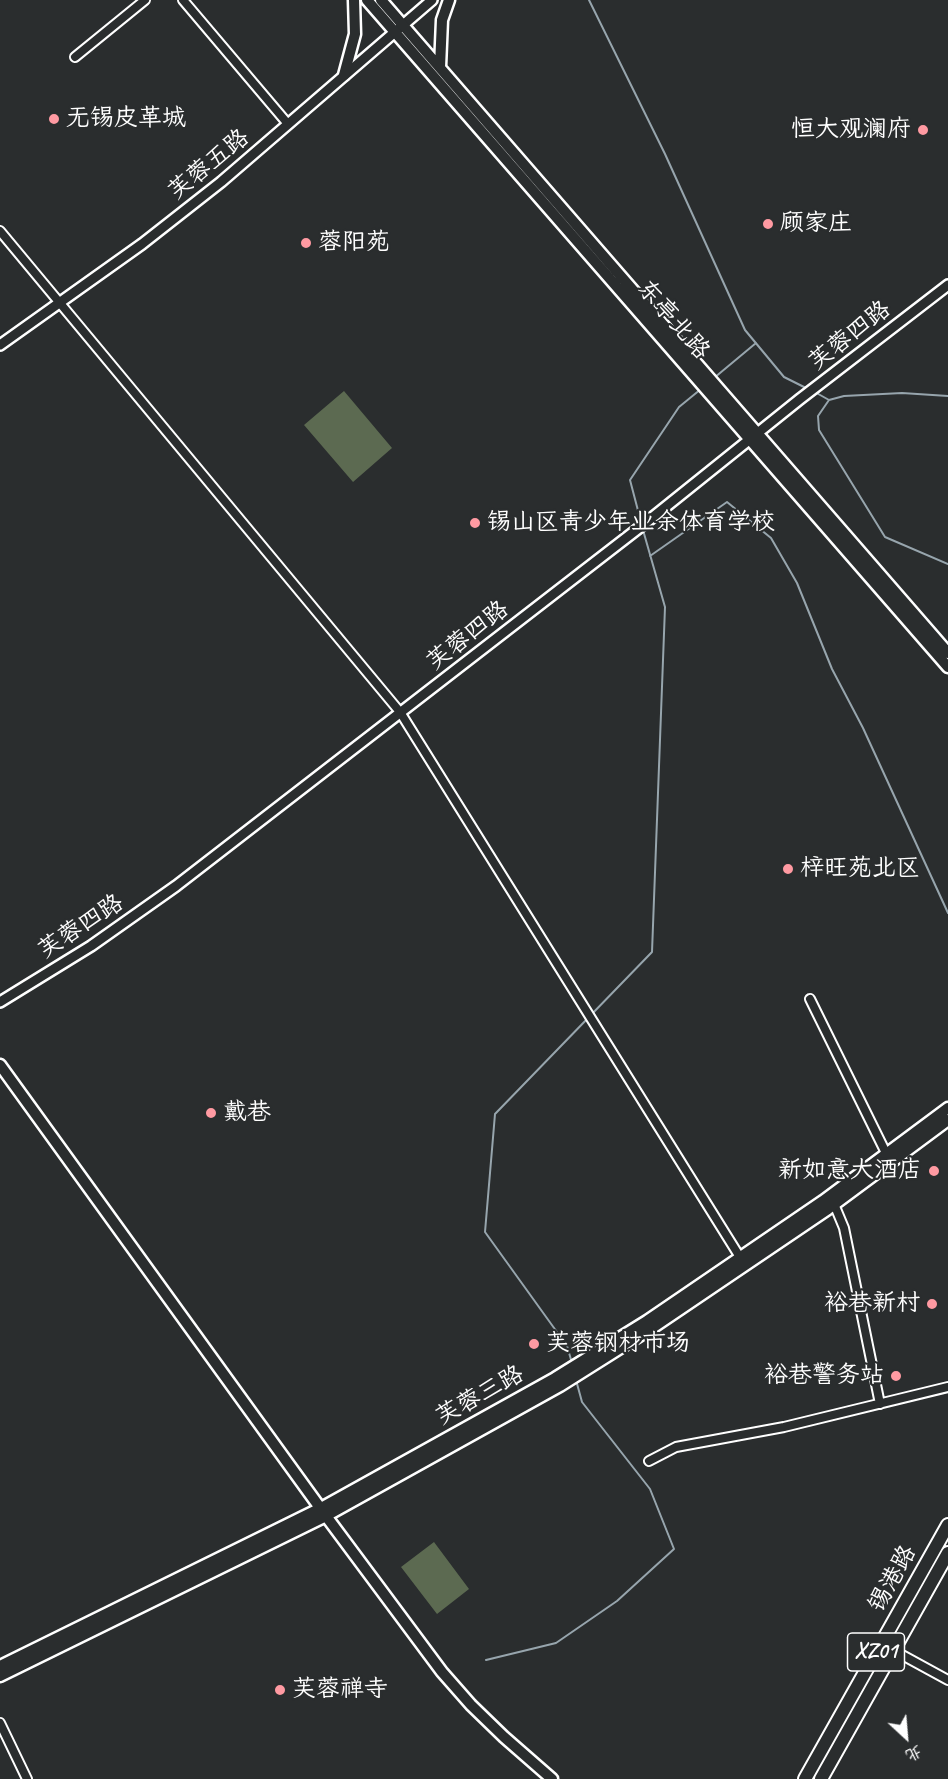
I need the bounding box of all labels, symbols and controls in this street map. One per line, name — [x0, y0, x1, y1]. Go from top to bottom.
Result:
place label: 无锡皮革城 — [66, 105, 186, 133]
marker: 无锡皮革城 — [47, 112, 61, 126]
place label: 恒大观澜府 — [791, 116, 911, 144]
marker: 恒大观澜府 — [916, 123, 930, 137]
street label: 芙蓉五路 — [163, 124, 255, 206]
place label: 顾家庄 — [780, 210, 852, 238]
marker: 顾家庄 — [761, 217, 775, 231]
place label: 蓉阳苑 — [318, 229, 390, 257]
marker: 蓉阳苑 — [299, 236, 313, 250]
street label: 东亭北路 — [631, 274, 715, 366]
street label: 芙蓉四路 — [803, 295, 897, 377]
place label: 锡山区青少年业余体育学校 — [487, 509, 775, 537]
marker: 锡山区青少年业余体育学校 — [468, 516, 482, 530]
street label: 芙蓉四路 — [421, 595, 515, 677]
place label: 梓旺苑北区 — [800, 855, 920, 883]
marker: 梓旺苑北区 — [781, 862, 795, 876]
street label: 芙蓉四路 — [33, 889, 129, 965]
place label: 戴巷 — [223, 1099, 271, 1127]
marker: 戴巷 — [204, 1106, 218, 1120]
place label: 新如意大酒店 — [778, 1157, 922, 1185]
marker: 新如意大酒店 — [927, 1164, 941, 1178]
place label: 裕巷新村 — [824, 1290, 920, 1318]
marker: 裕巷新村 — [925, 1297, 939, 1311]
place label: 芙蓉钢材市场 — [546, 1330, 690, 1358]
marker: 芙蓉钢材市场 — [527, 1337, 541, 1351]
street label: 芙蓉三路 — [431, 1360, 529, 1432]
place label: 裕巷警务站 — [764, 1362, 884, 1390]
marker: 裕巷警务站 — [889, 1369, 903, 1383]
street label: 锡港路 — [863, 1541, 923, 1617]
road number: XZ01 — [848, 1633, 904, 1671]
place label: 芙蓉禅寺 — [292, 1676, 388, 1704]
marker: 芙蓉禅寺 — [273, 1683, 287, 1697]
north arrow — [876, 1707, 936, 1767]
text: 北 — [902, 1741, 925, 1766]

